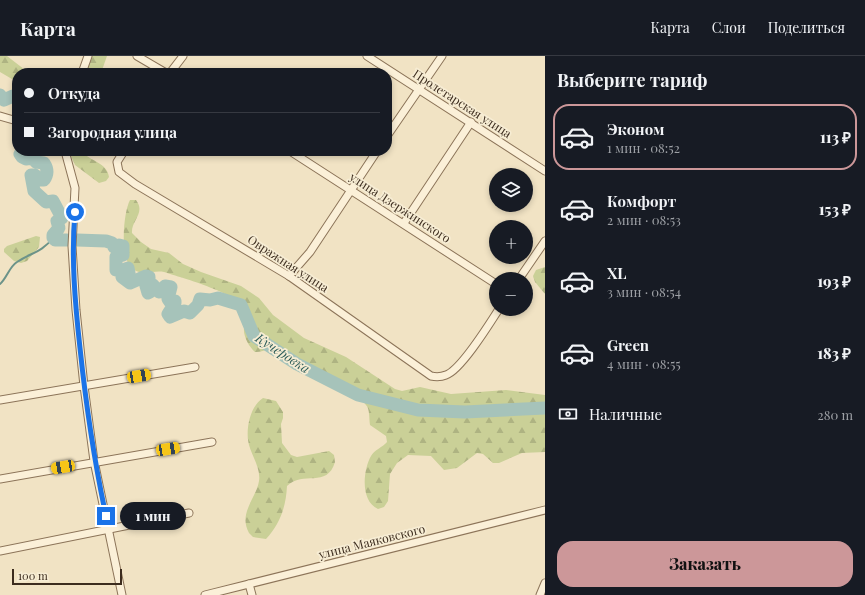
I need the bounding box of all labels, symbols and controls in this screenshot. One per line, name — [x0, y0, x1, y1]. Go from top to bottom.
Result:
text: Карта — [20, 15, 76, 41]
text: Карта — [650, 18, 690, 37]
text: Слои — [712, 18, 746, 37]
text: Поделиться — [768, 18, 845, 37]
street label: Пролетарская улица — [410, 65, 515, 141]
text: Выберите тариф — [557, 68, 707, 92]
text: Откуда — [48, 83, 100, 103]
icon: car — [559, 119, 595, 155]
text: Эконом — [607, 119, 664, 139]
text: Загородная улица — [48, 122, 177, 142]
text: 113 ₽ — [820, 127, 851, 147]
text: 1 мин · 08:52 — [607, 139, 680, 156]
street label: улица Дзержинского — [346, 168, 455, 246]
map controls — [489, 168, 533, 316]
button: layers — [489, 168, 533, 212]
icon: car — [559, 191, 595, 227]
text: Комфорт — [607, 191, 676, 211]
text: 153 ₽ — [819, 199, 851, 219]
route start — [66, 203, 84, 221]
text: 2 мин · 08:53 — [607, 211, 681, 228]
button: + — [489, 220, 533, 264]
street label: Овражная улица — [245, 231, 332, 295]
icon: car — [559, 263, 595, 299]
text: XL — [607, 263, 627, 283]
text: 193 ₽ — [817, 271, 851, 291]
button: − — [489, 272, 533, 316]
text: 3 мин · 08:54 — [607, 283, 681, 300]
water label: Кучеровка — [252, 328, 314, 377]
icon: car — [559, 335, 595, 371]
text: Green — [607, 335, 649, 355]
text: 183 ₽ — [817, 343, 851, 363]
text: 4 мин · 08:55 — [607, 355, 681, 372]
car — [126, 368, 152, 384]
icon: cash — [557, 403, 579, 425]
text: Наличные — [589, 404, 662, 424]
text: 280 m — [817, 406, 853, 423]
car — [155, 441, 181, 457]
car — [50, 459, 76, 475]
callout: 1 мин — [120, 502, 186, 530]
route end — [97, 507, 115, 525]
text: 1 мин — [136, 507, 170, 524]
street label: улица Маяковского — [316, 520, 427, 562]
button: Заказать — [557, 541, 853, 587]
scale bar — [12, 567, 122, 586]
text: 100 m — [18, 568, 48, 583]

